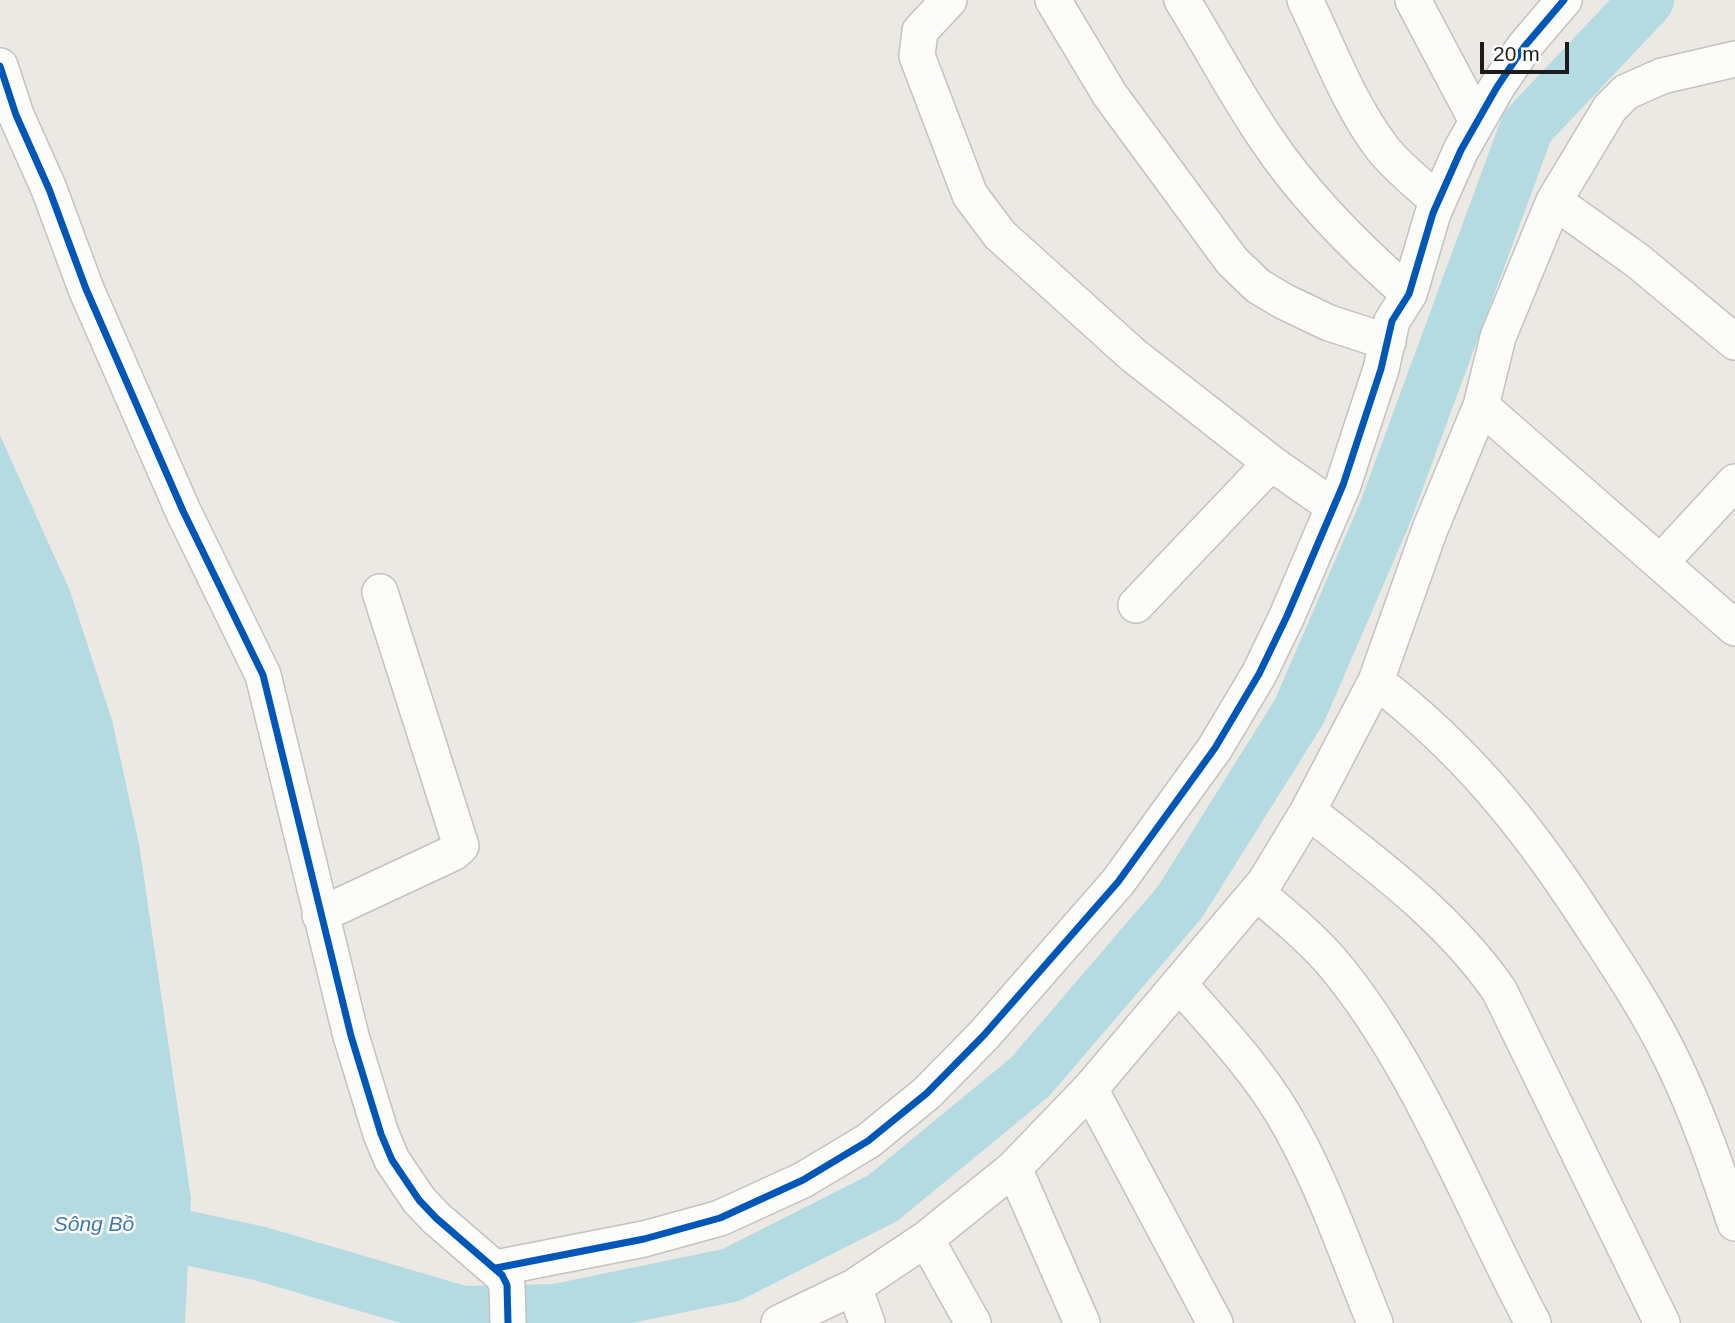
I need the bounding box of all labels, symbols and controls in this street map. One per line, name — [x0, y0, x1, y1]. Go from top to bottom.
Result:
scale bar — [1483, 28, 1572, 72]
text: 20 m — [1493, 42, 1540, 65]
water label: Sông Bồ — [54, 1212, 134, 1238]

